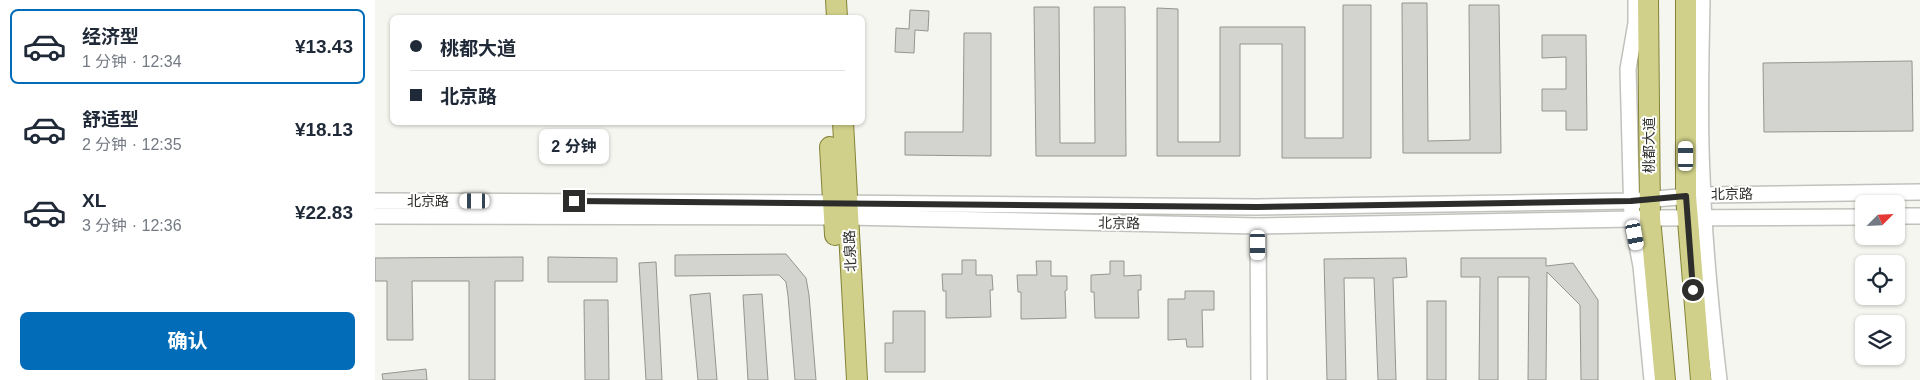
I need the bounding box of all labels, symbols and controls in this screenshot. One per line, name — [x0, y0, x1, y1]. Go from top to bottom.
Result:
icon: car — [22, 24, 67, 69]
text: 经济型 — [82, 26, 139, 47]
text: ¥13.43 — [295, 36, 353, 57]
text: 桃都大道 — [440, 38, 516, 59]
text: 1 分钟 · 12:34 — [82, 53, 182, 70]
text: 北京路 — [440, 86, 497, 107]
icon: car — [22, 107, 67, 152]
text: 舒适型 — [82, 109, 139, 130]
street label: 桃都大道 — [1641, 117, 1657, 173]
text: ¥18.13 — [295, 119, 353, 140]
callout: 2 分钟 — [539, 128, 609, 164]
text: 2 分钟 · 12:35 — [82, 136, 182, 153]
text: 2 分钟 — [551, 138, 597, 155]
car — [1678, 141, 1693, 171]
street label: 北京路 — [1711, 186, 1753, 202]
icon: car — [22, 190, 67, 235]
text: XL — [82, 190, 106, 211]
route end — [563, 190, 585, 212]
street label: 北京路 — [407, 193, 449, 209]
car — [460, 194, 490, 209]
north arrow — [1855, 195, 1905, 245]
map controls — [1855, 195, 1905, 365]
text: ¥22.83 — [295, 202, 353, 223]
street label: 北京路 — [1098, 215, 1140, 231]
text: 3 分钟 · 12:36 — [82, 217, 182, 234]
car — [1624, 219, 1645, 251]
street label: 北泉路 — [841, 230, 859, 272]
car — [1250, 230, 1265, 260]
button: locate — [1855, 255, 1905, 305]
route start — [1682, 279, 1704, 301]
button: 确认 — [20, 312, 355, 370]
button: layers — [1855, 315, 1905, 365]

